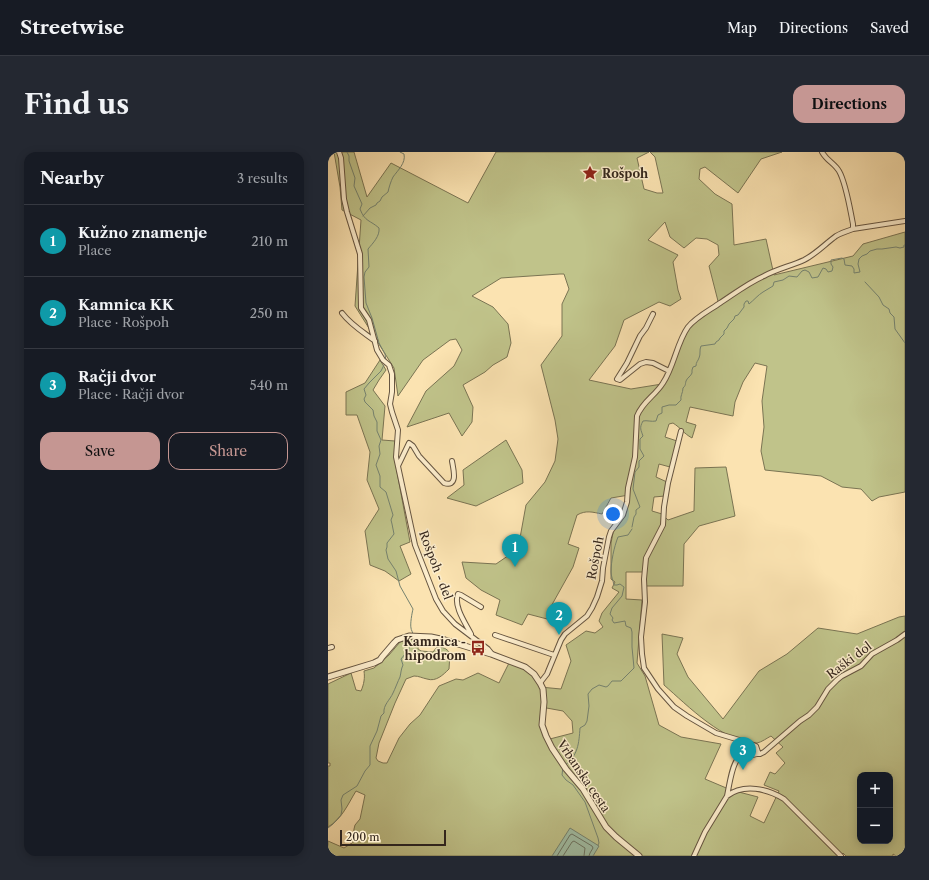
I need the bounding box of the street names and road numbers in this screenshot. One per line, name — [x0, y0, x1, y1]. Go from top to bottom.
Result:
street label: Rošpoh - del — [416, 528, 456, 602]
street label: Rošpoh — [583, 535, 607, 581]
street label: Raški dol — [824, 638, 875, 682]
street label: Vrbanska cesta — [554, 736, 614, 816]

